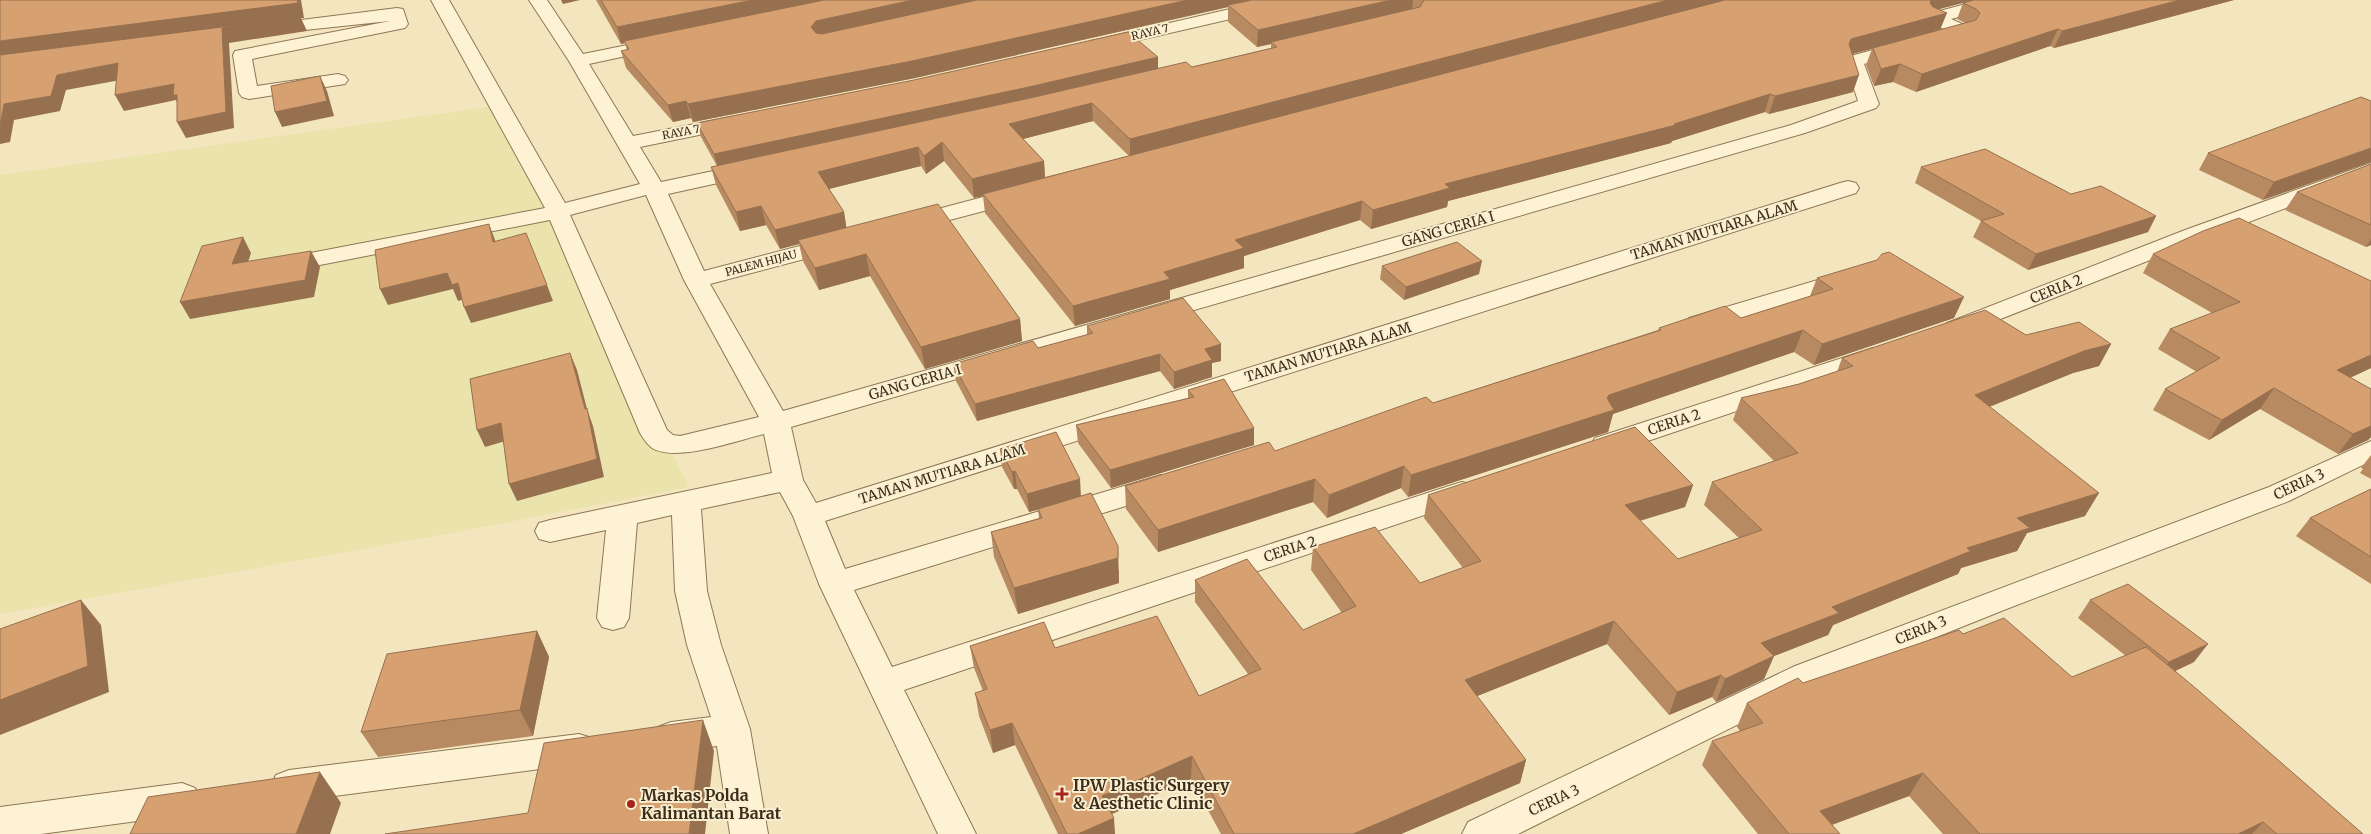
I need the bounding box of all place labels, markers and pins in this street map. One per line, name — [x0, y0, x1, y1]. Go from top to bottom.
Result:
place label: IPW Plastic Surgery & Aesthetic Clinic — [1073, 775, 1230, 813]
place label: Markas Polda Kalimantan Barat — [641, 785, 782, 823]
marker: IPW Plastic Surgery & Aesthetic Clinic — [1055, 787, 1069, 801]
marker: Markas Polda Kalimantan Barat — [625, 798, 637, 810]

